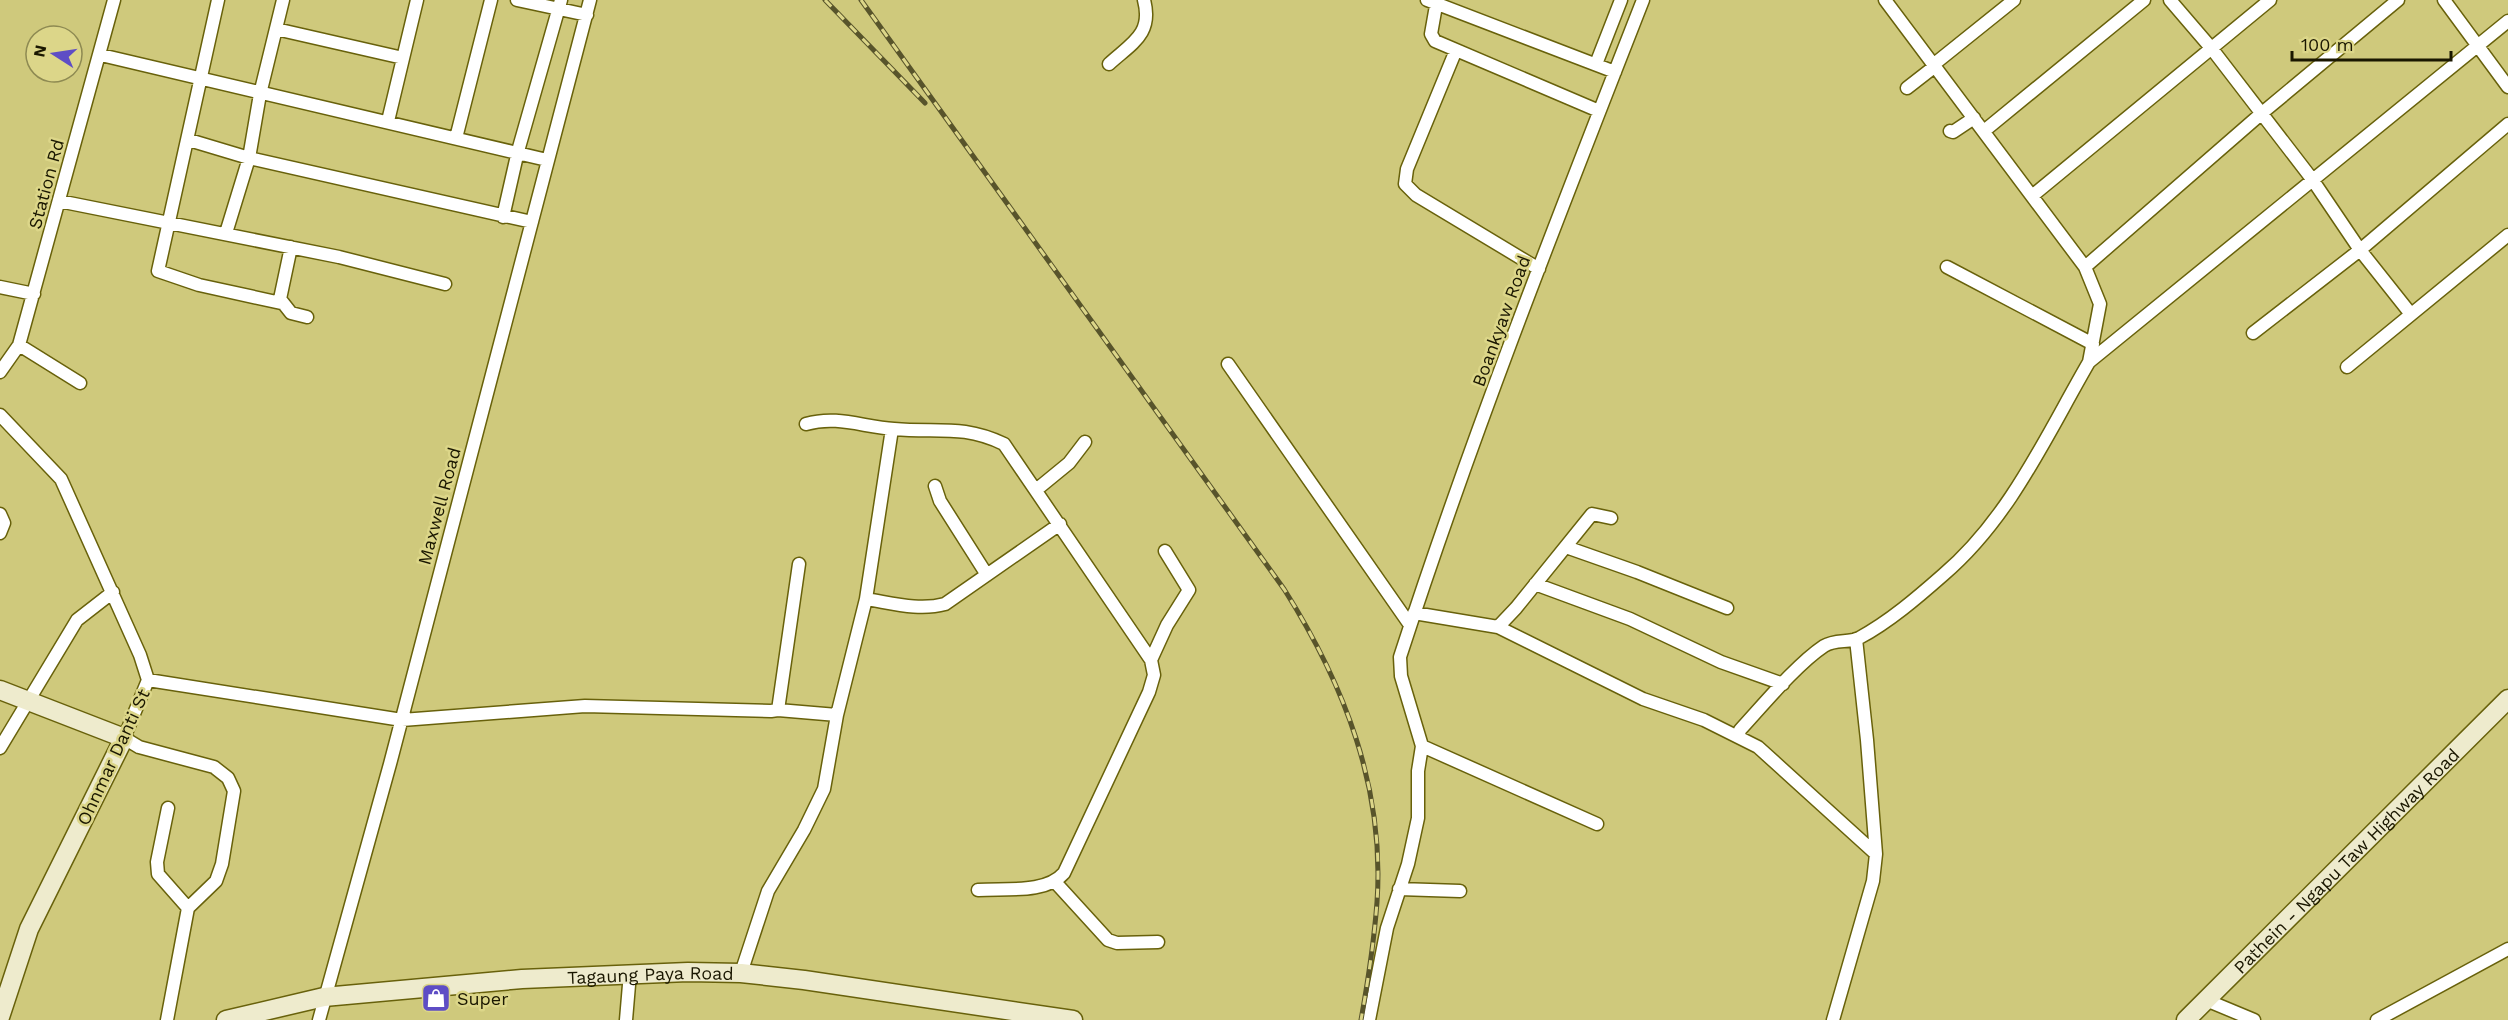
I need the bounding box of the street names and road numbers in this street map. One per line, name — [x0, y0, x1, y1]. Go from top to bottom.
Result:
street label: Station Rd — [24, 137, 68, 231]
street label: Boankyaw Road — [1468, 253, 1534, 389]
street label: Maxwell Road — [413, 445, 465, 567]
street label: Ohnmar Danti St — [72, 685, 154, 828]
street label: Pathein - Ngapu Taw Highway Road — [2229, 744, 2463, 977]
street label: Tagaung Paya Road — [567, 961, 734, 988]

